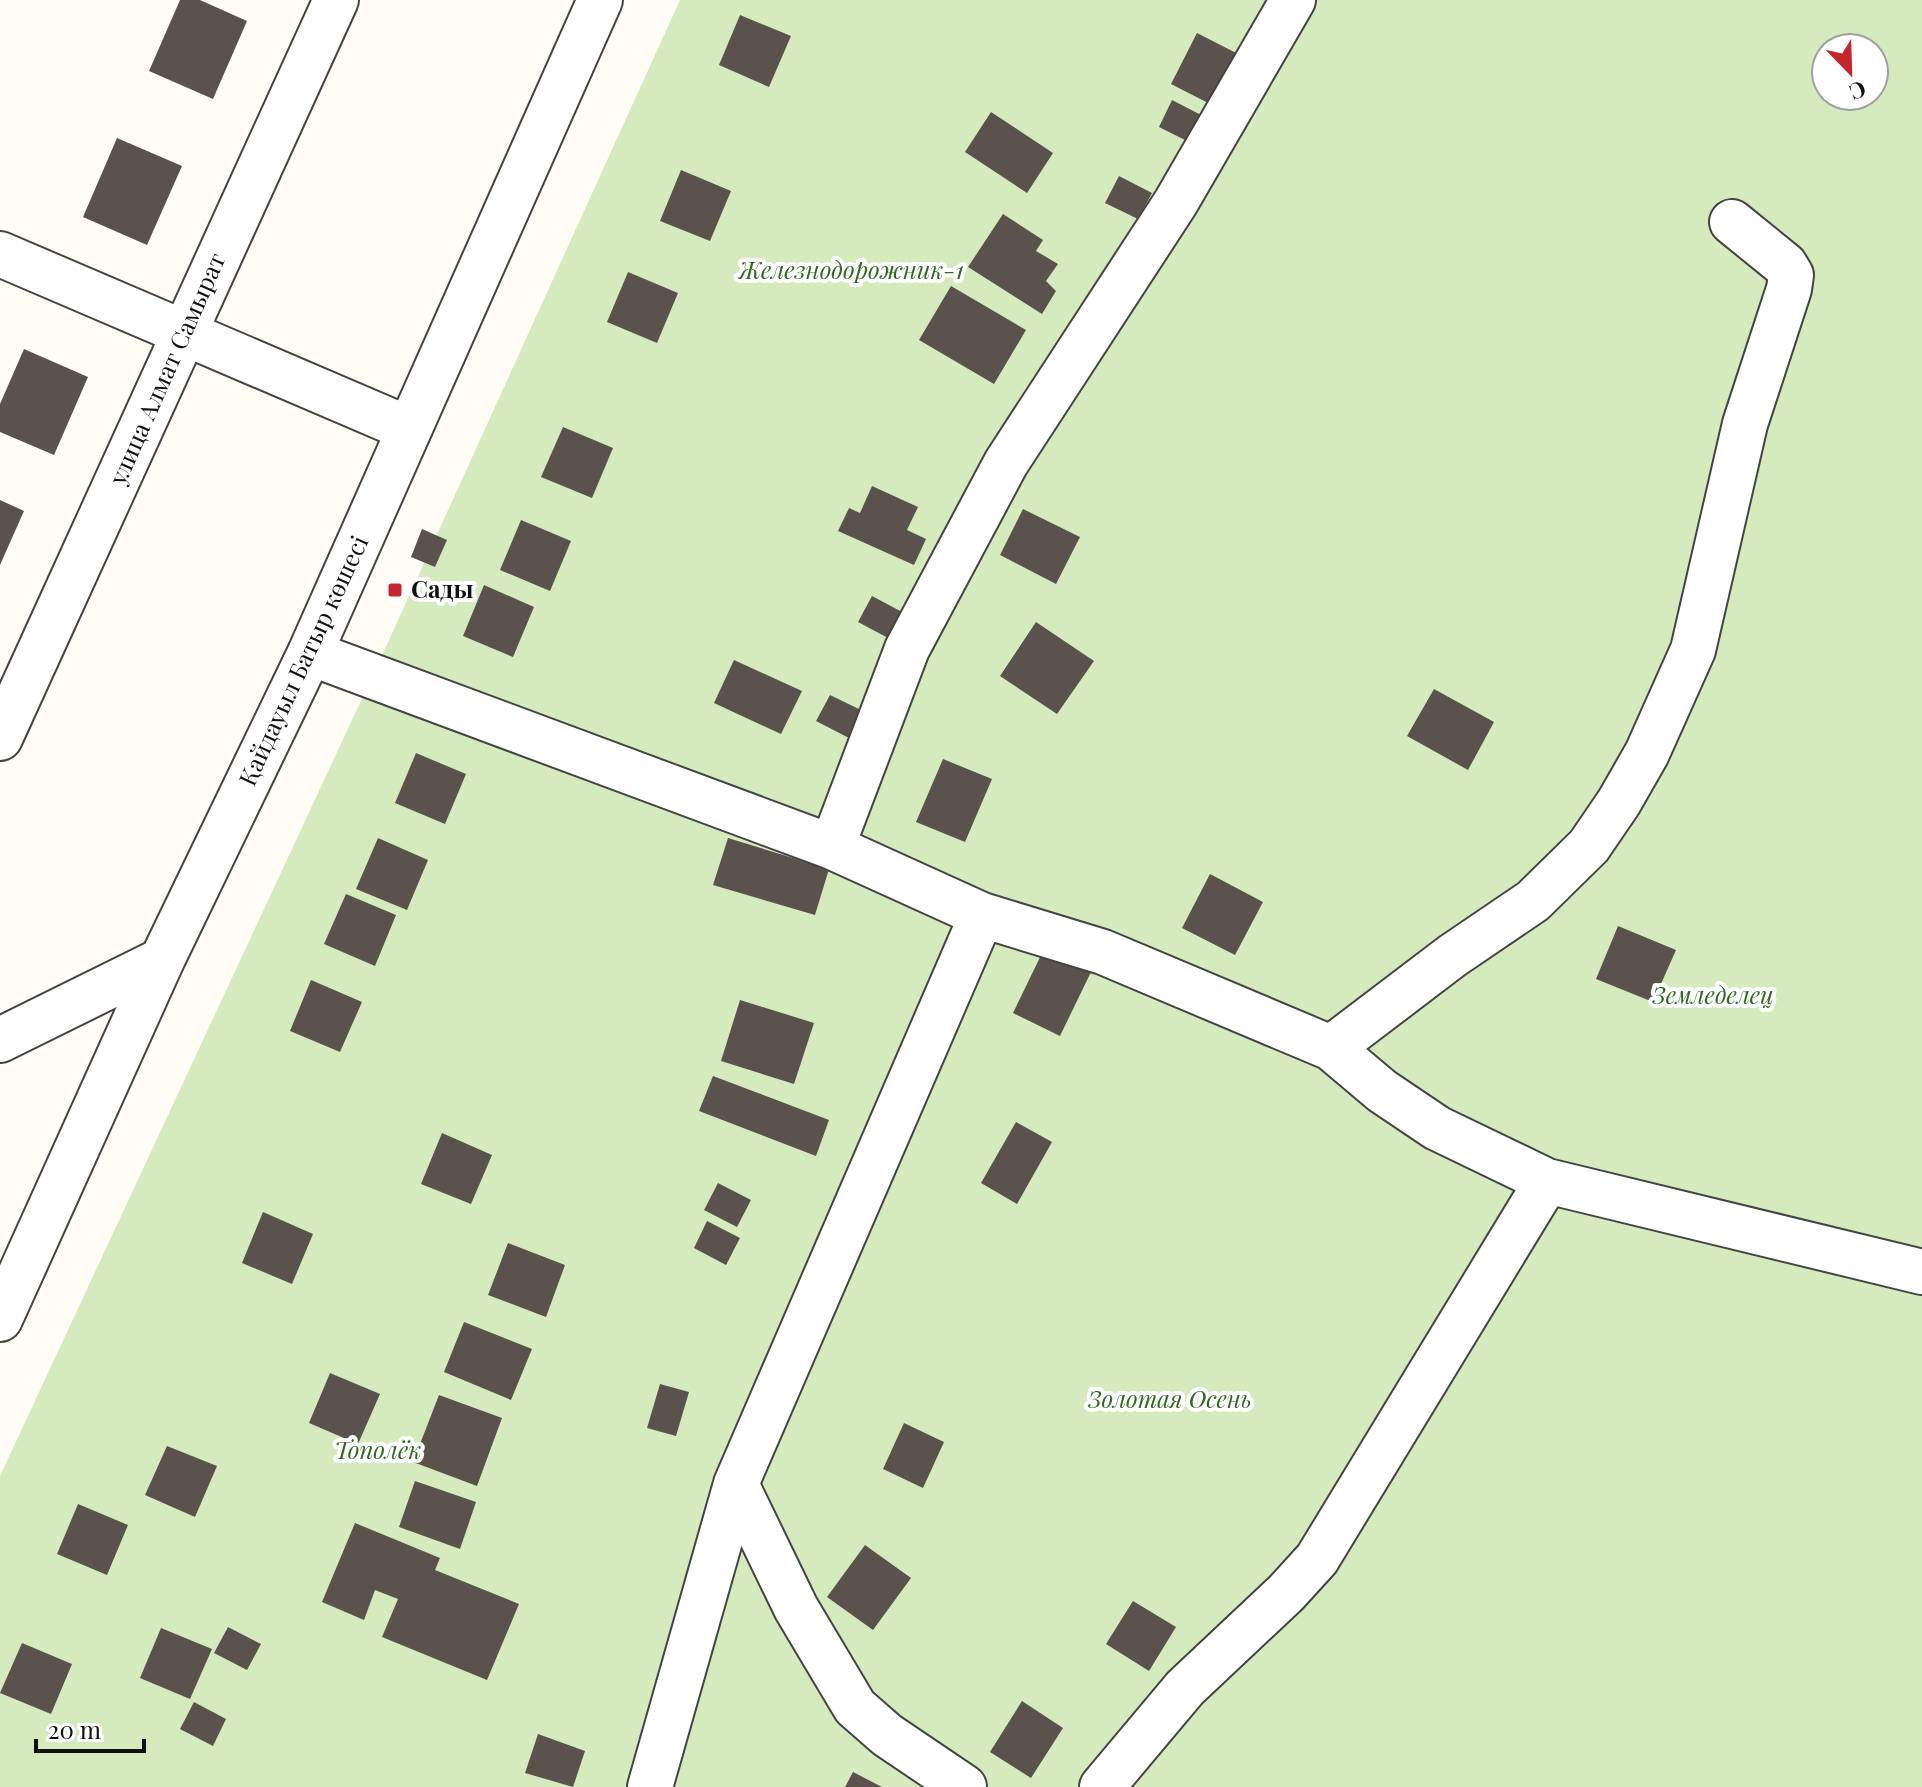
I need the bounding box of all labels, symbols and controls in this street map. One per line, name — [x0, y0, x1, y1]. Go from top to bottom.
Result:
north arrow — [1810, 32, 1890, 112]
text: С — [1845, 74, 1871, 108]
street label: улица Алмат Самырат — [100, 247, 232, 490]
park label: Железнодорожник-1 — [736, 253, 964, 285]
street label: Қайдауыл Батыр көшесі — [230, 530, 374, 790]
place label: Сады — [411, 572, 474, 604]
marker: Сады — [386, 581, 404, 599]
park label: Земледелец — [1651, 978, 1774, 1010]
park label: Золотая Осень — [1087, 1382, 1252, 1414]
park label: Тополёк — [334, 1433, 422, 1465]
scale bar — [36, 1703, 144, 1753]
text: 20 m — [48, 1713, 101, 1745]

